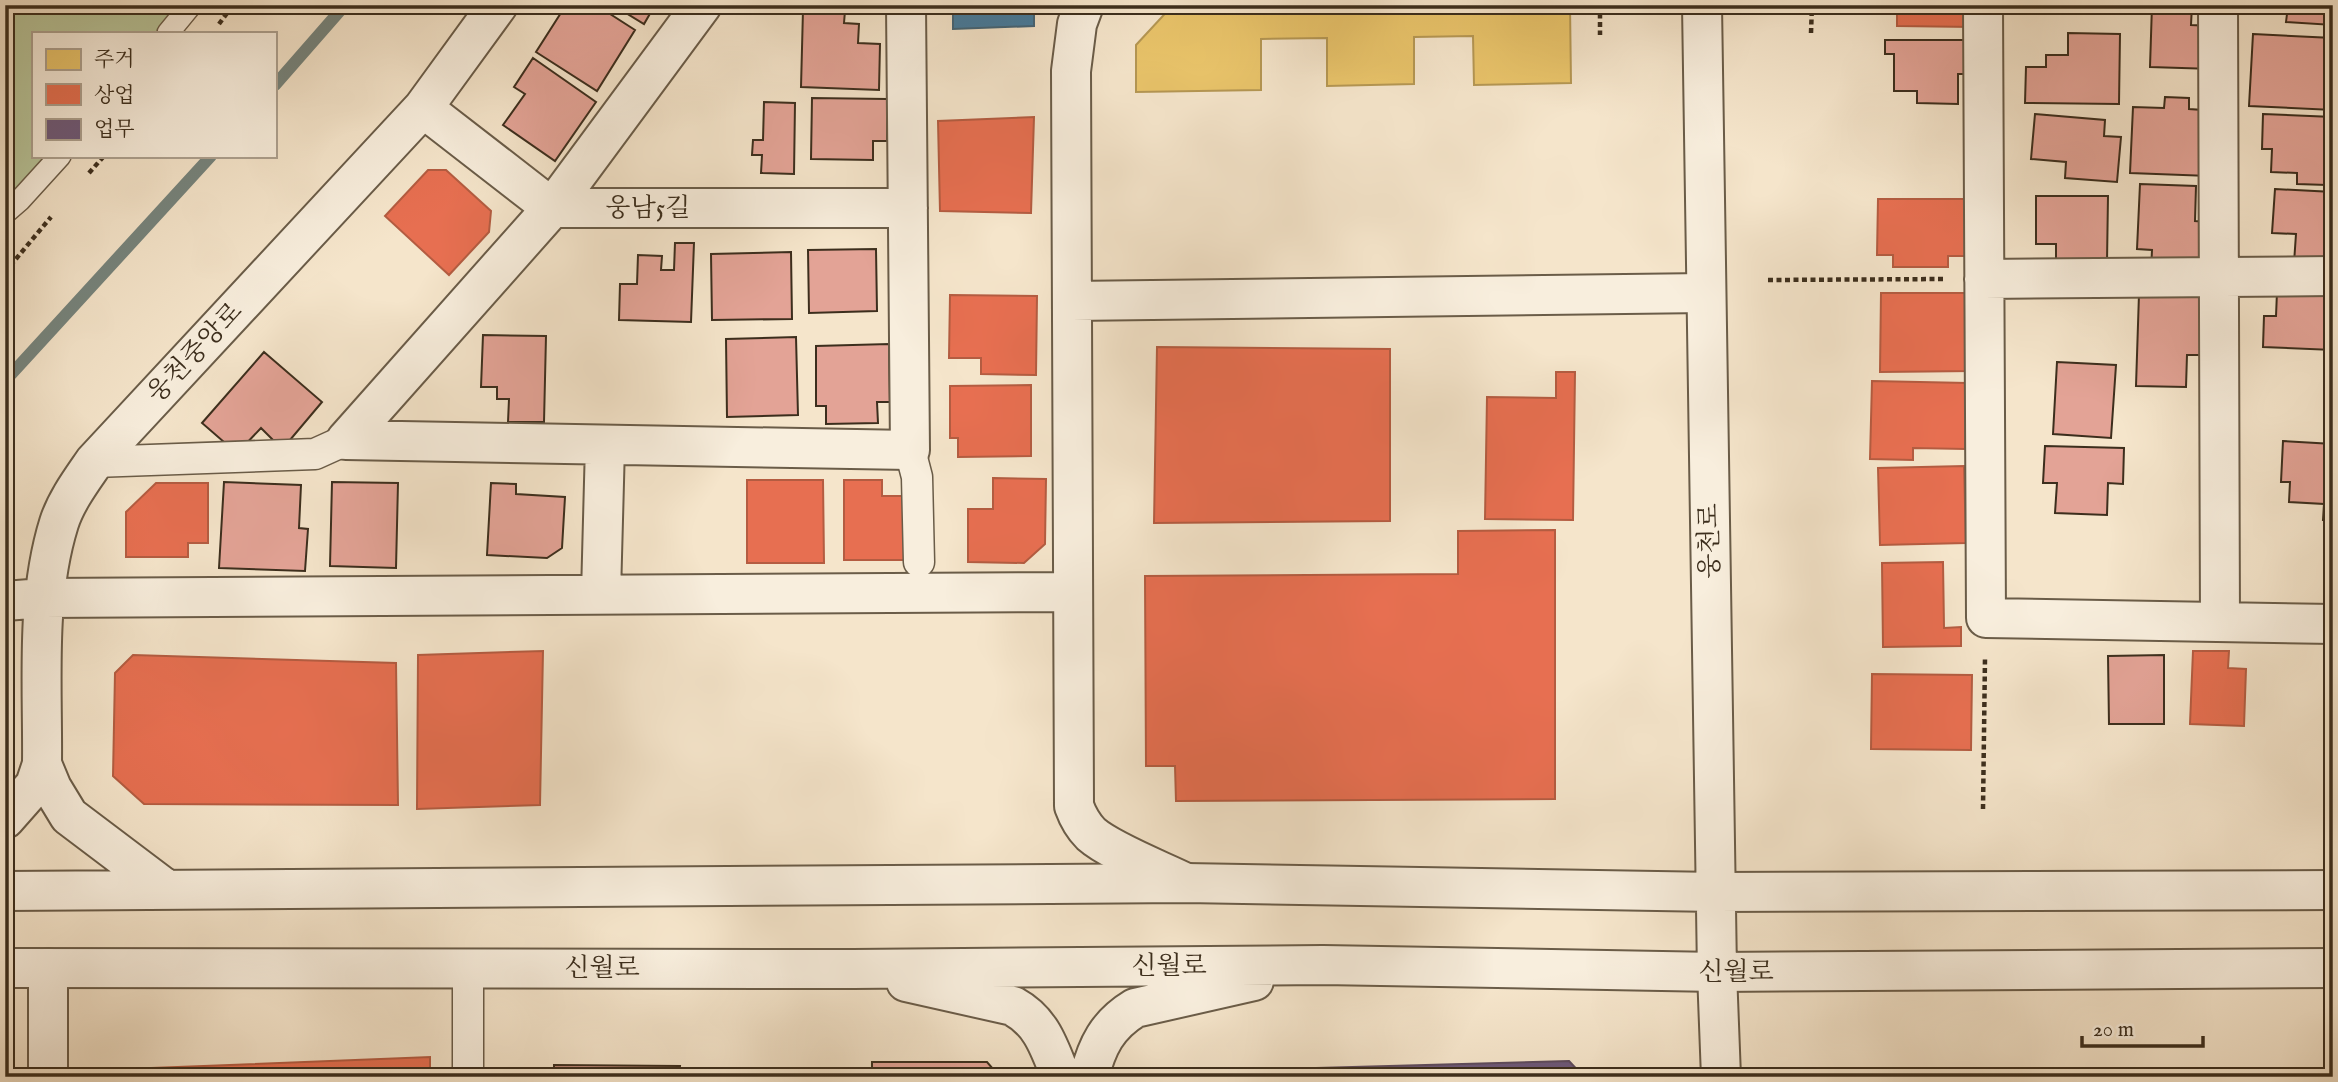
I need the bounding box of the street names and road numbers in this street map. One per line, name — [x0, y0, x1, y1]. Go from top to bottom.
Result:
street label: 웅남5길 — [606, 192, 690, 225]
street label: 웅천중앙로 — [140, 296, 250, 410]
street label: 웅천로 — [1693, 503, 1727, 579]
street label: 신월로 — [1131, 950, 1207, 983]
street label: 신월로 — [564, 952, 640, 985]
street label: 신월로 — [1698, 956, 1774, 989]

